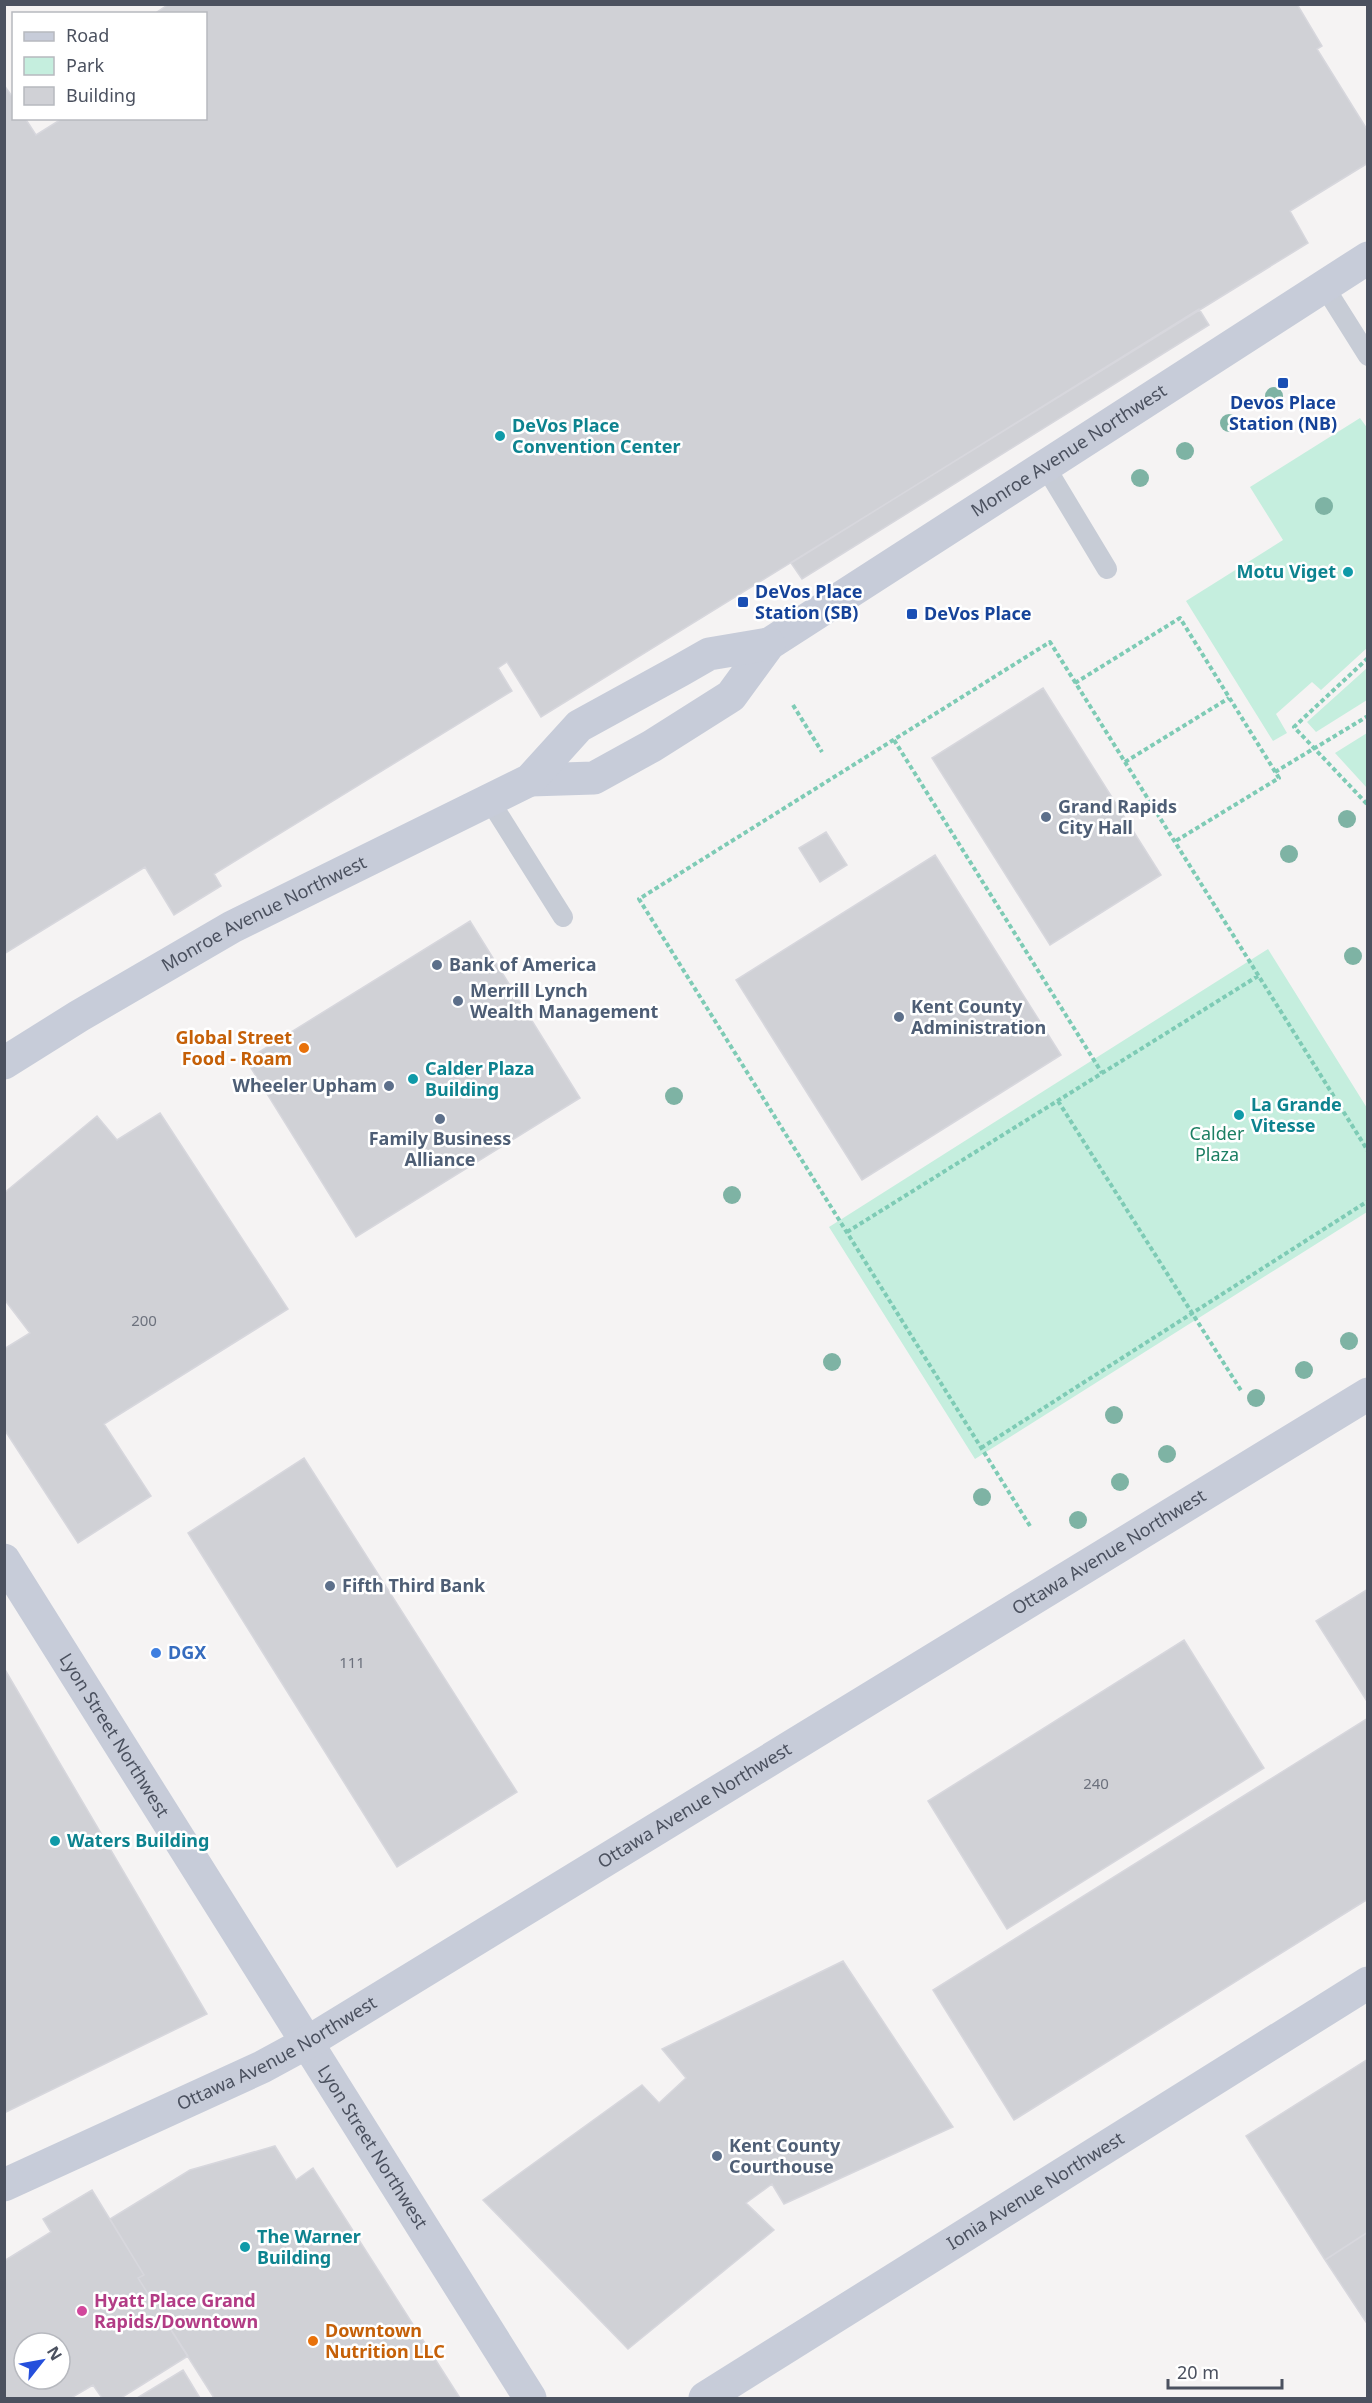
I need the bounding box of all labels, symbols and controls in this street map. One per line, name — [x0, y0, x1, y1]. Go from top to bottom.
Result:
legend — [12, 12, 207, 120]
text: Road — [66, 23, 109, 47]
text: Park — [66, 53, 104, 77]
text: Building — [66, 83, 136, 107]
marker: Devos Place Station (NB) — [1276, 376, 1290, 390]
street label: Monroe Avenue Northwest — [966, 378, 1171, 522]
place label: Devos Place Station (NB) — [1229, 390, 1337, 435]
place label: DeVos Place Convention Center — [512, 413, 681, 458]
marker: DeVos Place Convention Center — [493, 429, 507, 443]
place label: Motu Viget — [1237, 559, 1336, 583]
marker: Motu Viget — [1341, 565, 1355, 579]
place label: DeVos Place Station (SB) — [755, 579, 863, 624]
marker: DeVos Place Station (SB) — [736, 595, 750, 609]
place label: DeVos Place — [924, 601, 1032, 625]
marker: DeVos Place — [905, 607, 919, 621]
place label: Grand Rapids City Hall — [1058, 794, 1177, 839]
marker: Grand Rapids City Hall — [1039, 810, 1053, 824]
street label: Monroe Avenue Northwest — [157, 849, 371, 977]
place label: Bank of America — [449, 952, 596, 976]
marker: Bank of America — [430, 958, 444, 972]
place label: Merrill Lynch Wealth Management — [470, 978, 658, 1023]
marker: Merrill Lynch Wealth Management — [451, 994, 465, 1008]
place label: Kent County Administration — [911, 994, 1046, 1039]
marker: Kent County Administration — [892, 1010, 906, 1024]
place label: Global Street Food - Roam — [175, 1025, 292, 1070]
marker: Global Street Food - Roam — [297, 1041, 311, 1055]
place label: Calder Plaza Building — [425, 1056, 535, 1101]
marker: Calder Plaza Building — [406, 1072, 420, 1086]
place label: Wheeler Upham — [233, 1073, 377, 1097]
marker: Wheeler Upham — [382, 1079, 396, 1093]
place label: La Grande Vitesse — [1251, 1092, 1342, 1137]
marker: La Grande Vitesse — [1232, 1108, 1246, 1122]
marker: Family Business Alliance — [433, 1112, 447, 1126]
park label: Calder Plaza — [1190, 1121, 1245, 1166]
place label: Family Business Alliance — [369, 1126, 511, 1171]
house number: 200 — [131, 1310, 157, 1330]
street label: Ottawa Avenue Northwest — [1007, 1483, 1210, 1620]
place label: Fifth Third Bank — [342, 1573, 486, 1597]
marker: Fifth Third Bank — [323, 1579, 337, 1593]
place label: DGX — [168, 1640, 206, 1664]
marker: DGX — [149, 1646, 163, 1660]
street label: Lyon Street Northwest — [54, 1648, 176, 1822]
house number: 111 — [339, 1652, 365, 1672]
street label: Ottawa Avenue Northwest — [592, 1736, 796, 1873]
house number: 240 — [1083, 1773, 1109, 1793]
place label: Waters Building — [67, 1828, 209, 1852]
marker: Waters Building — [48, 1834, 62, 1848]
street label: Ottawa Avenue Northwest — [173, 1990, 381, 2115]
street label: Lyon Street Northwest — [313, 2060, 434, 2233]
street label: Ionia Avenue Northwest — [942, 2126, 1129, 2255]
place label: Kent County Courthouse — [729, 2133, 841, 2178]
marker: Kent County Courthouse — [710, 2149, 724, 2163]
place label: The Warner Building — [257, 2224, 361, 2269]
marker: The Warner Building — [238, 2240, 252, 2254]
place label: Hyatt Place Grand Rapids/Downtown — [94, 2288, 258, 2333]
marker: Hyatt Place Grand Rapids/Downtown — [75, 2304, 89, 2318]
place label: Downtown Nutrition LLC — [325, 2318, 445, 2363]
north arrow — [12, 2331, 72, 2391]
marker: Downtown Nutrition LLC — [306, 2334, 320, 2348]
text: N — [42, 2342, 68, 2365]
scale bar — [1168, 2352, 1282, 2390]
text: 20 m — [1177, 2360, 1219, 2384]

